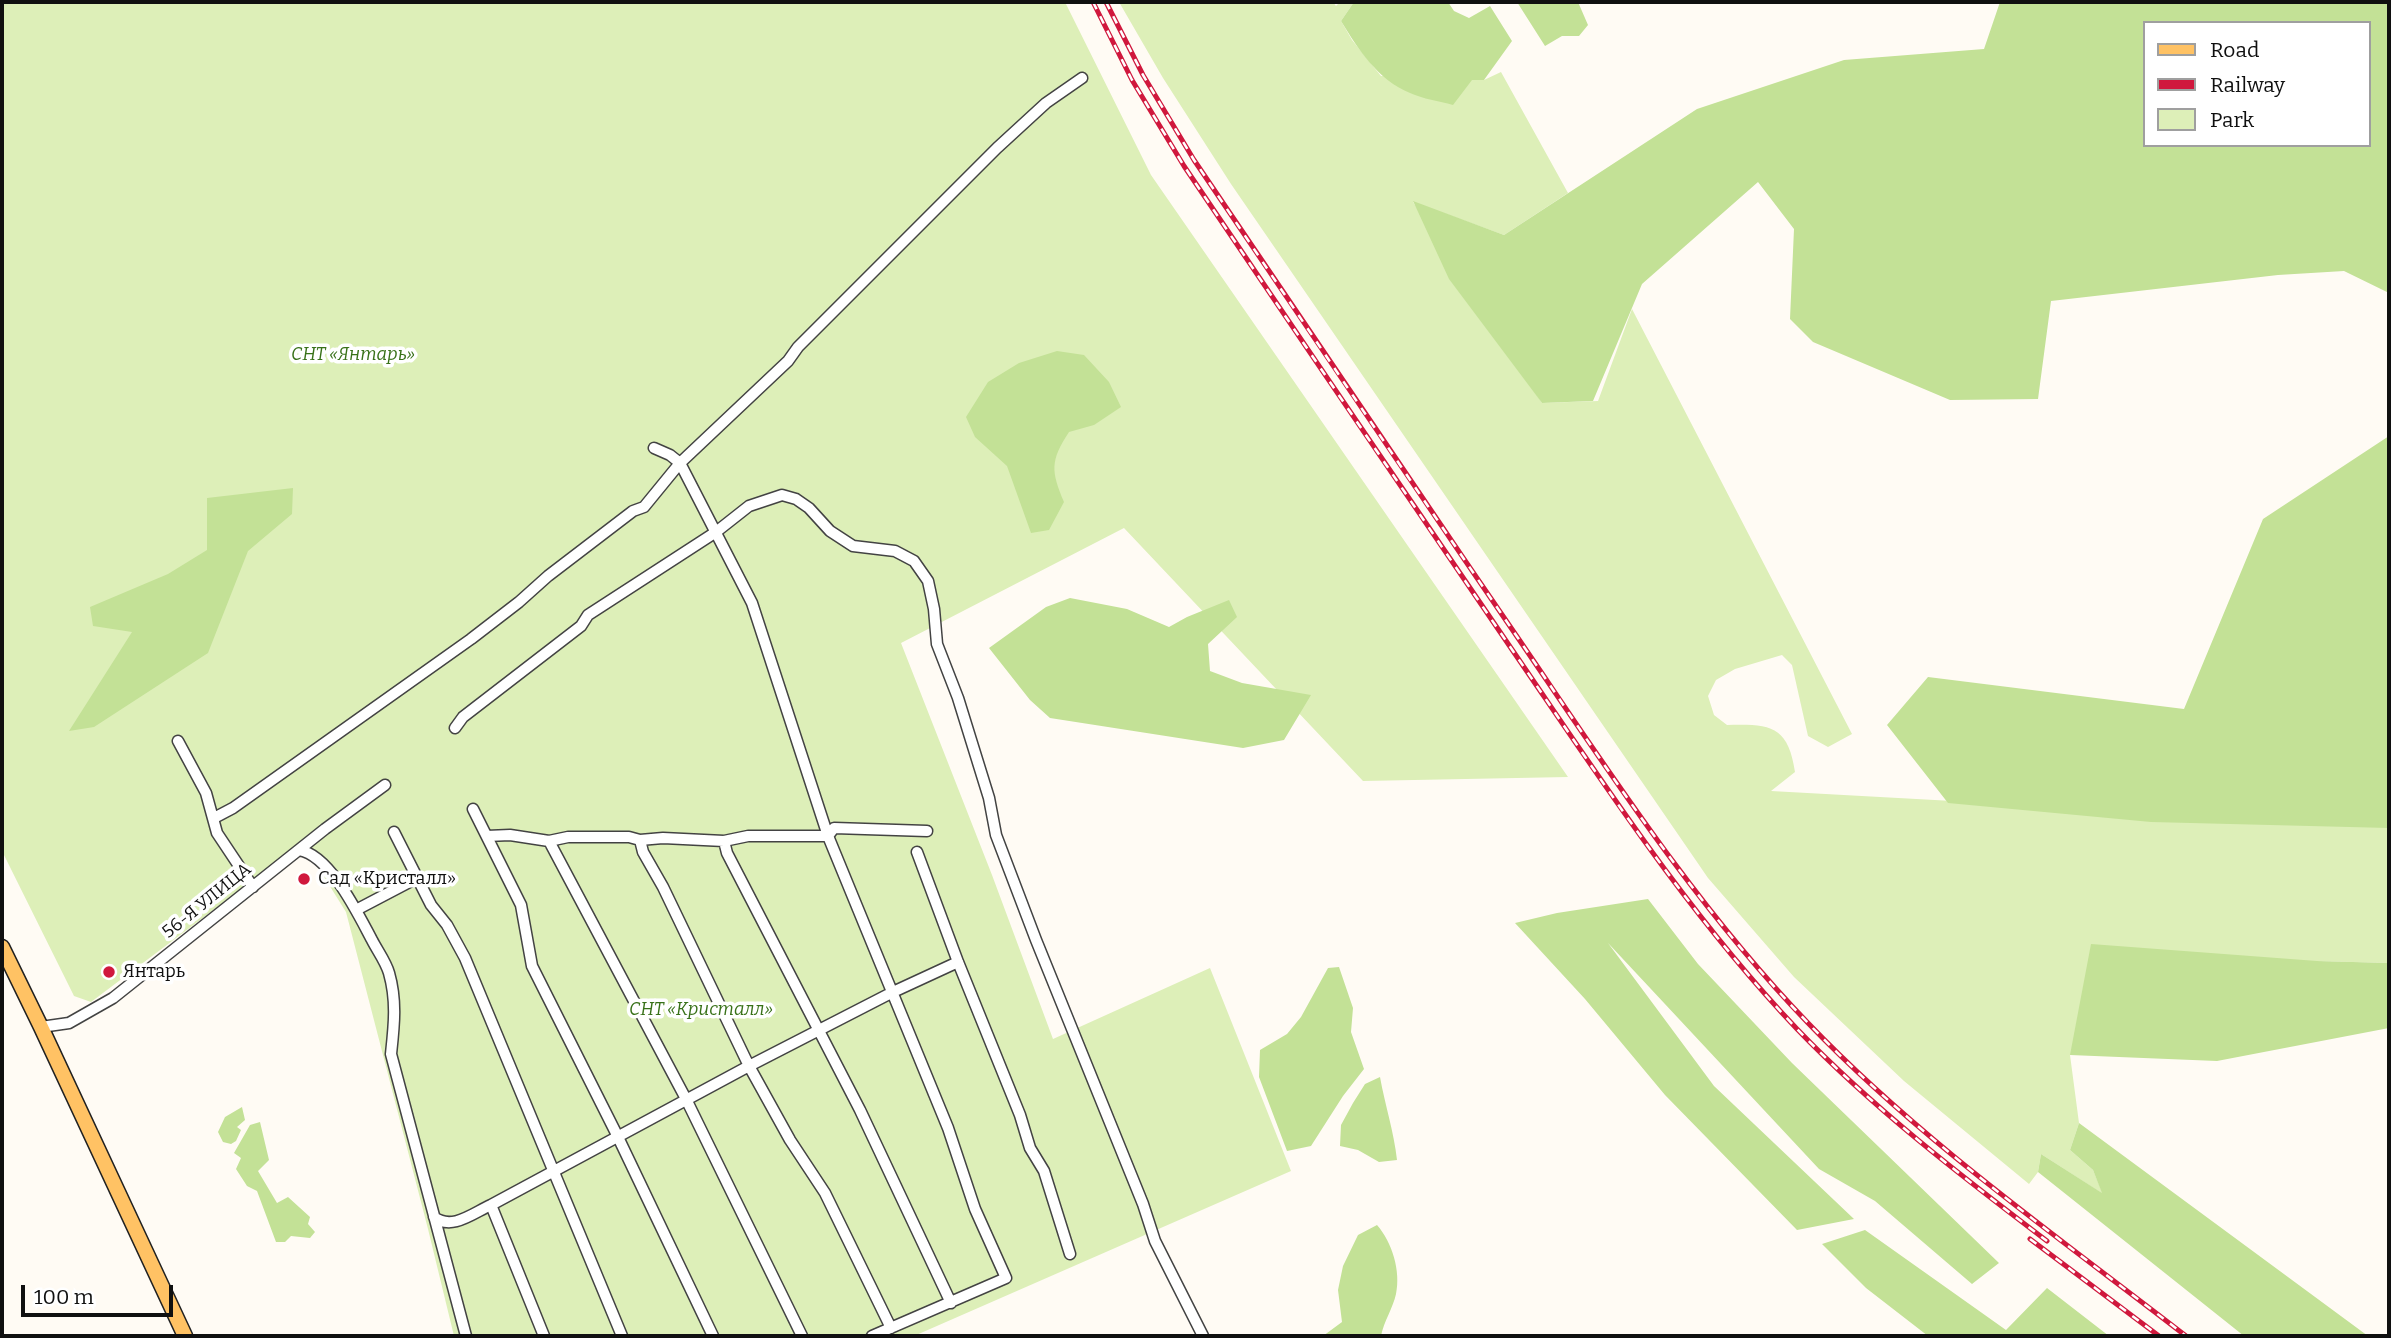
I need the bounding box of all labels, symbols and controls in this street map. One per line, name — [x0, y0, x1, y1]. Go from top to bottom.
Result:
legend — [2142, 21, 2370, 147]
text: Road — [2210, 37, 2259, 63]
text: Railway — [2210, 72, 2285, 98]
text: Park — [2210, 107, 2254, 133]
park label: СНТ «Янтарь» — [291, 344, 415, 366]
street label: 56-Я УЛИЦА — [158, 859, 256, 943]
place label: Сад «Кристалл» — [318, 868, 456, 890]
marker: Сад «Кристалл» — [296, 871, 312, 887]
place label: Янтарь — [123, 961, 185, 983]
marker: Янтарь — [101, 964, 117, 980]
park label: СНТ «Кристалл» — [629, 999, 773, 1021]
scale bar — [24, 1272, 177, 1316]
text: 100 m — [34, 1284, 94, 1310]

